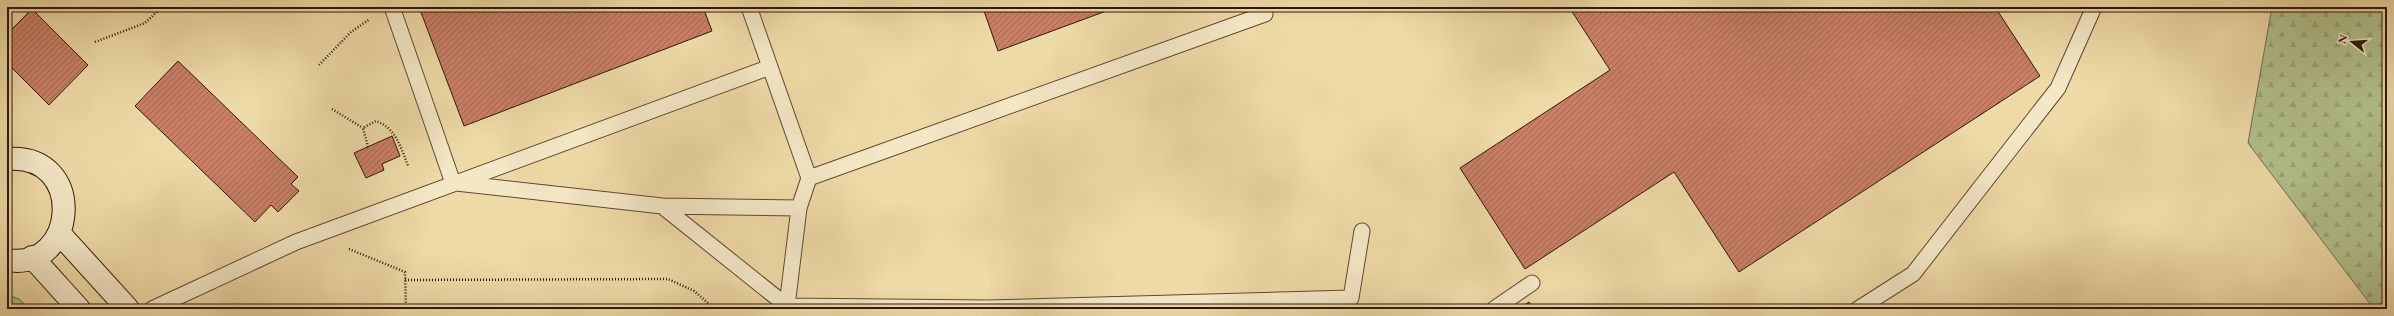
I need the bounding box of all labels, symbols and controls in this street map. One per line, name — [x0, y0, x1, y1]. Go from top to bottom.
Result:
north arrow — [2332, 22, 2372, 62]
text: N — [2334, 33, 2350, 45]

